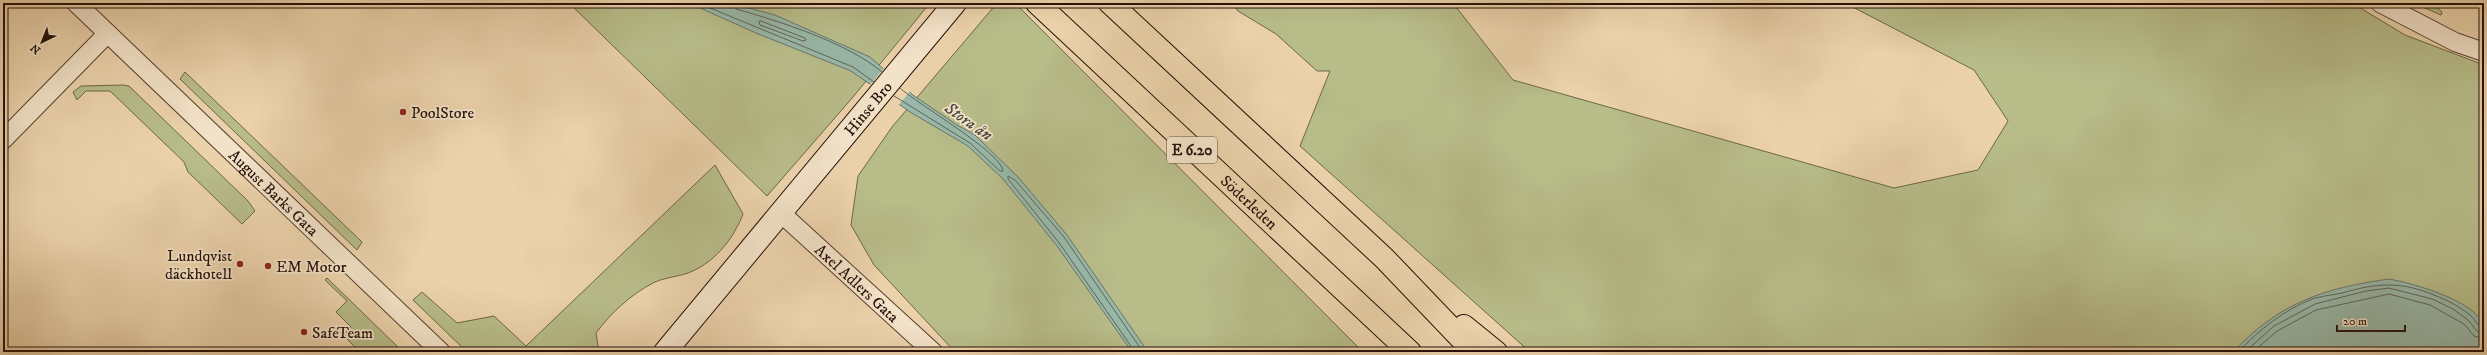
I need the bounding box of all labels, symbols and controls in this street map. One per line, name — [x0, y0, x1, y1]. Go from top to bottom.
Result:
north arrow — [22, 22, 62, 62]
text: N — [28, 40, 44, 57]
street label: Hinse Bro — [840, 77, 897, 140]
water label: Stora ån — [939, 97, 997, 146]
place label: PoolStore — [411, 103, 474, 123]
marker: PoolStore — [398, 107, 408, 117]
road number: E 6.20 — [1167, 137, 1217, 163]
street label: August Barks Gata — [224, 146, 323, 241]
street label: Söderleden — [1216, 171, 1282, 235]
street label: Axel Adlers Gata — [810, 240, 903, 327]
place label: Lundqvist däckhotell — [165, 246, 232, 284]
place label: EM Motor — [276, 257, 346, 277]
marker: Lundqvist däckhotell — [235, 259, 245, 269]
marker: EM Motor — [263, 261, 273, 271]
scale bar — [2337, 307, 2405, 333]
text: 20 m — [2343, 314, 2367, 329]
place label: SafeTeam — [312, 323, 373, 343]
marker: SafeTeam — [299, 327, 309, 337]

